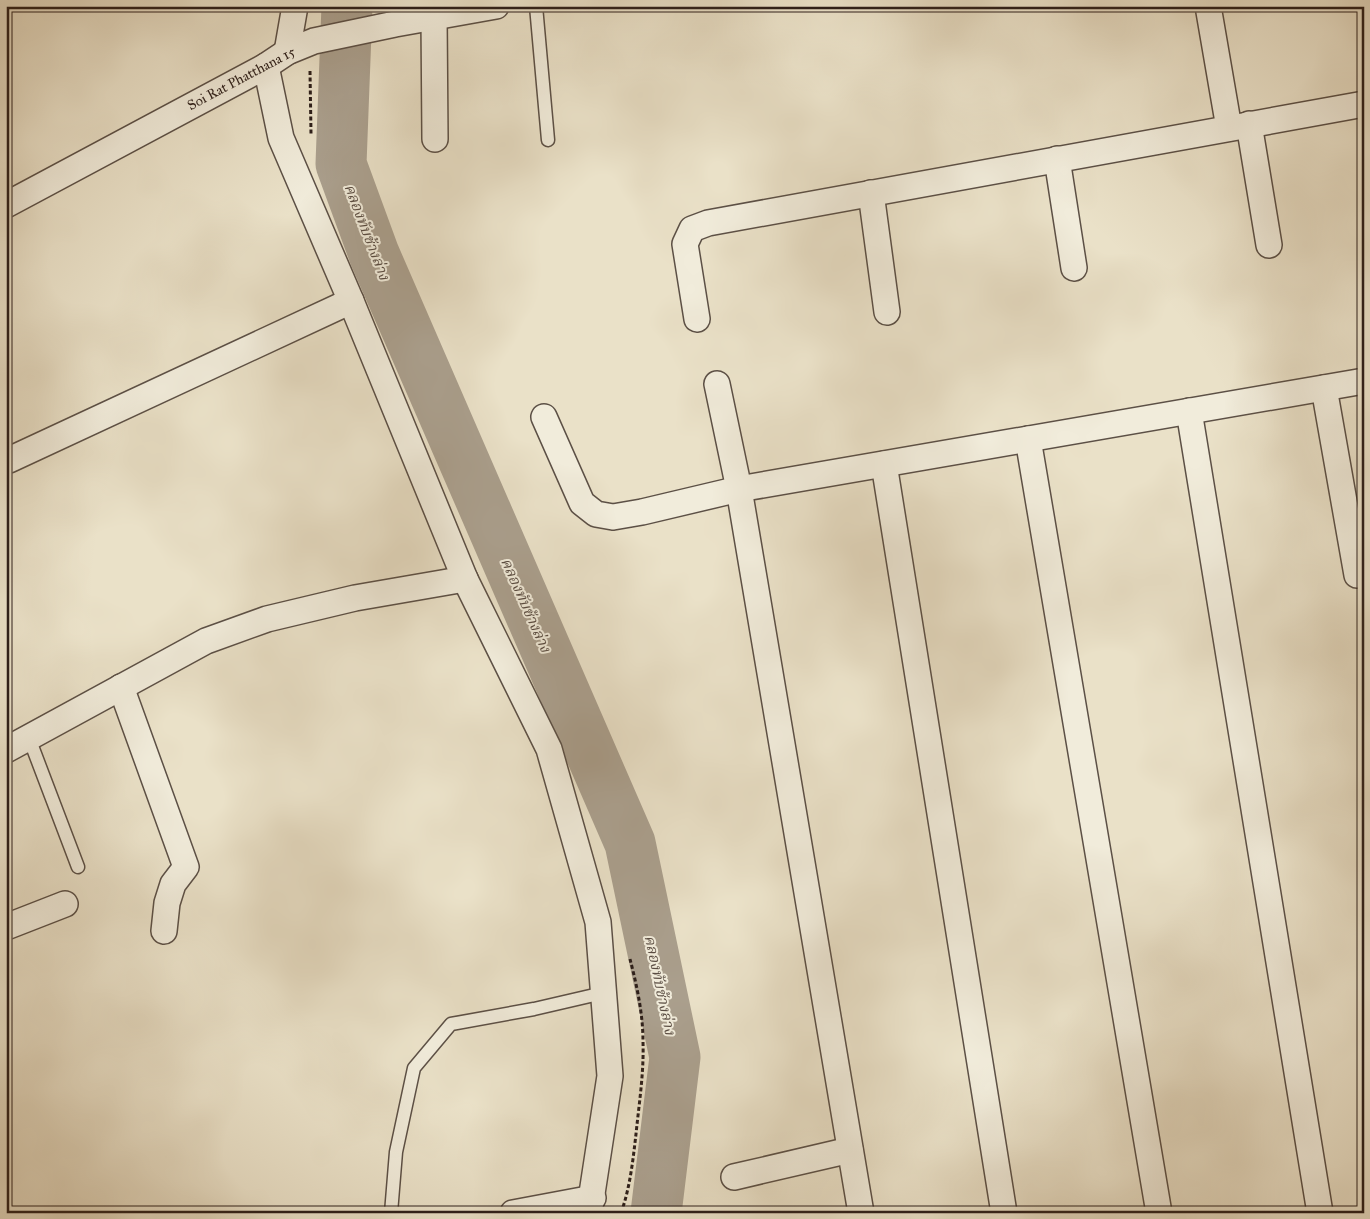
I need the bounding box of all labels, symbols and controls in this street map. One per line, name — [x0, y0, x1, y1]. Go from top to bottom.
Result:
street label: Soi Rat Phatthana 15 — [184, 43, 298, 114]
water label: คลองทับช้างล่าง — [340, 181, 394, 283]
water label: คลองทับช้างล่าง — [497, 555, 555, 655]
water label: คลองทับช้างล่าง — [641, 934, 679, 1037]

